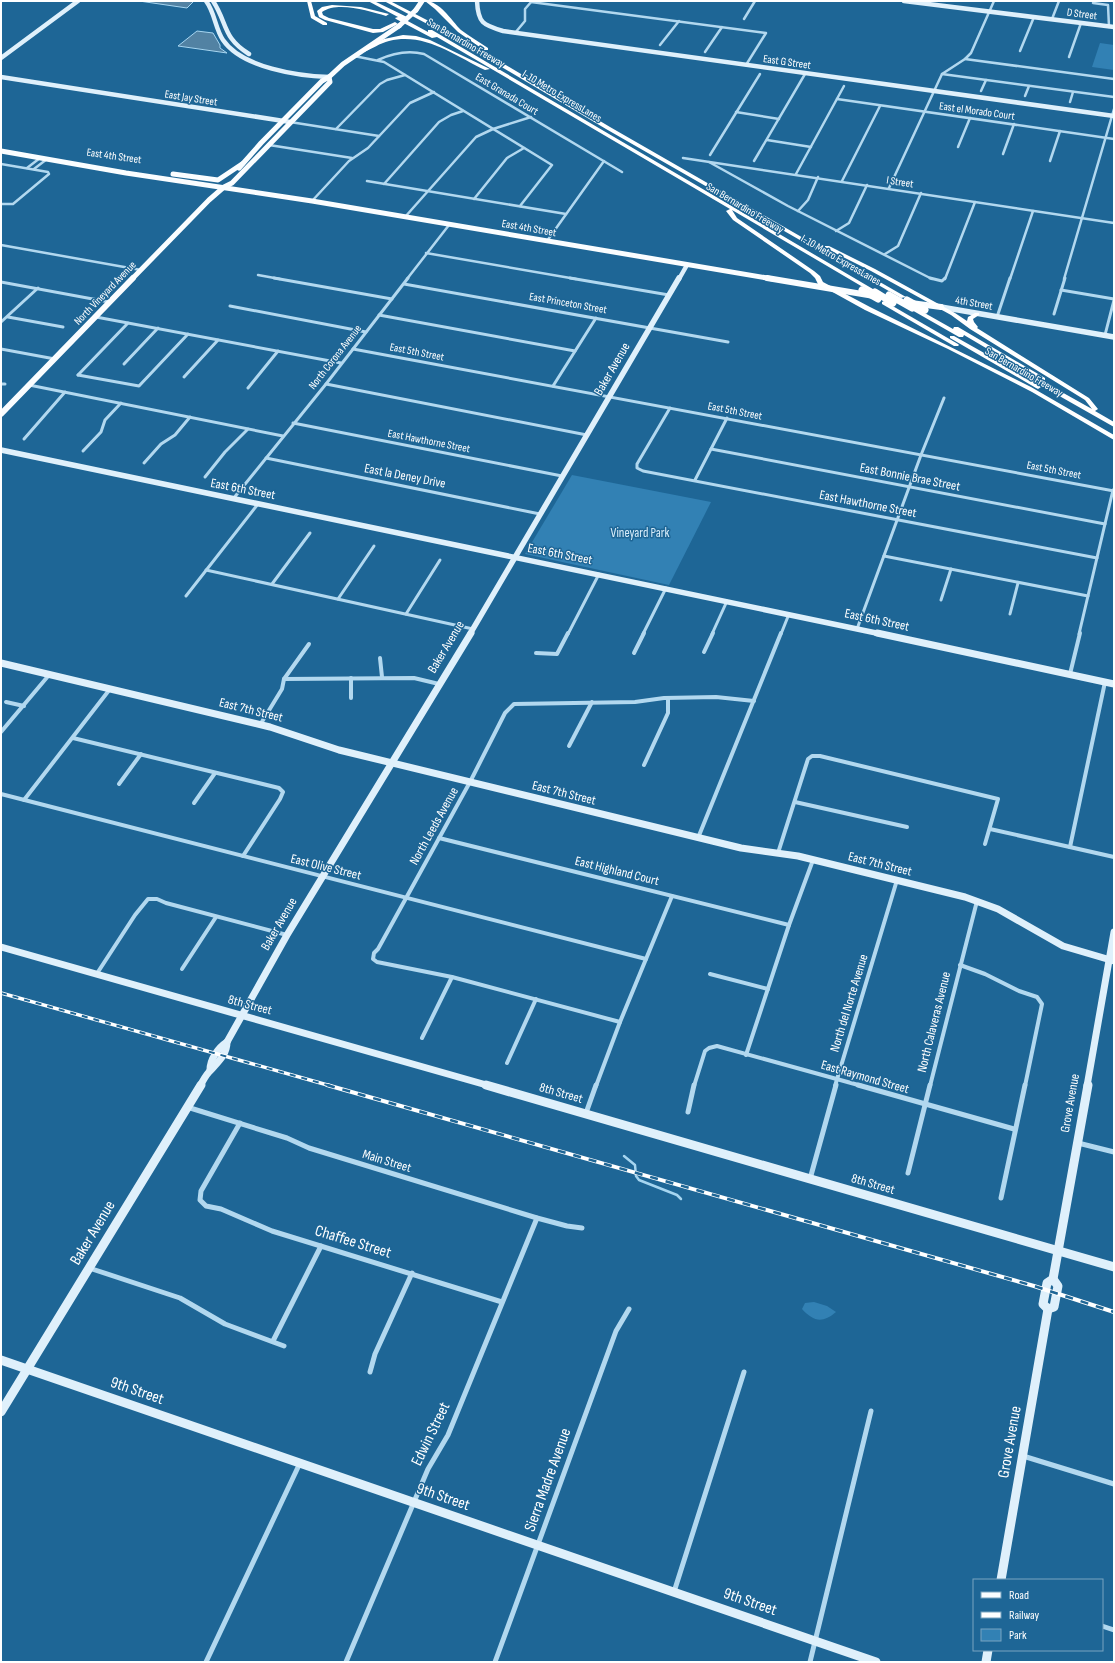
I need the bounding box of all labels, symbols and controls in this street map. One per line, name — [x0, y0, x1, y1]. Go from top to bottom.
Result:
street label: D Street — [1066, 6, 1099, 22]
street label: San Bernardino Freeway — [425, 15, 508, 71]
street label: East G Street — [762, 52, 812, 72]
street label: I-10 Metro ExpressLanes — [520, 67, 604, 125]
street label: East Granada Court — [473, 70, 541, 118]
street label: East Jay Street — [164, 87, 219, 109]
street label: East el Morado Court — [938, 99, 1016, 123]
street label: East 4th Street — [86, 146, 143, 166]
street label: I Street — [886, 173, 915, 191]
street label: San Bernardino Freeway — [704, 180, 787, 237]
street label: East 4th Street — [501, 217, 558, 239]
street label: I-10 Metro ExpressLanes — [799, 232, 883, 288]
street label: North Vineyard Avenue — [71, 258, 139, 328]
street label: East Princeton Street — [528, 290, 608, 316]
street label: 4th Street — [954, 293, 994, 313]
street label: North Corona Avenue — [306, 322, 364, 392]
street label: East 5th Street — [389, 340, 446, 364]
street label: Baker Avenue — [590, 340, 634, 398]
street label: San Bernardino Freeway — [983, 344, 1066, 400]
street label: East 5th Street — [707, 399, 764, 423]
street label: East Hawthorne Street — [387, 427, 472, 455]
street label: East 5th Street — [1026, 458, 1083, 482]
street label: East Bonnie Brae Street — [858, 459, 962, 495]
street label: East la Deney Drive — [363, 460, 447, 492]
street label: East 6th Street — [209, 475, 277, 503]
street label: East Hawthorne Street — [818, 487, 918, 521]
park label: Vineyard Park — [611, 525, 669, 541]
street label: East 6th Street — [526, 540, 594, 568]
street label: East 6th Street — [843, 605, 911, 635]
street label: Baker Avenue — [424, 618, 468, 676]
street label: East 7th Street — [217, 694, 285, 726]
street label: East 7th Street — [530, 777, 598, 809]
street label: North Leeds Avenue — [406, 784, 462, 868]
street label: East 7th Street — [846, 848, 914, 880]
street label: East Olive Street — [289, 851, 363, 883]
street label: East Highland Court — [573, 853, 661, 889]
street label: Baker Avenue — [257, 895, 301, 953]
street label: North del Norte Avenue — [827, 952, 871, 1054]
street label: North Calaveras Avenue — [914, 970, 954, 1074]
street label: 8th Street — [226, 991, 274, 1019]
street label: East Raymond Street — [819, 1057, 911, 1097]
street label: Grove Avenue — [1057, 1072, 1083, 1134]
street label: 8th Street — [537, 1079, 585, 1107]
street label: Main Street — [361, 1146, 413, 1176]
street label: 8th Street — [849, 1170, 897, 1198]
street label: Baker Avenue — [66, 1197, 120, 1269]
street label: Chaffee Street — [313, 1221, 394, 1263]
street label: 9th Street — [108, 1373, 166, 1409]
street label: Edwin Street — [407, 1399, 455, 1469]
street label: Grove Avenue — [994, 1404, 1026, 1480]
street label: Sierra Madre Avenue — [520, 1426, 576, 1534]
street label: 9th Street — [414, 1479, 472, 1515]
legend — [973, 1579, 1103, 1651]
street label: 9th Street — [721, 1584, 779, 1620]
text: Road — [1009, 1588, 1029, 1603]
text: Railway — [1009, 1608, 1040, 1623]
text: Park — [1009, 1628, 1027, 1643]

